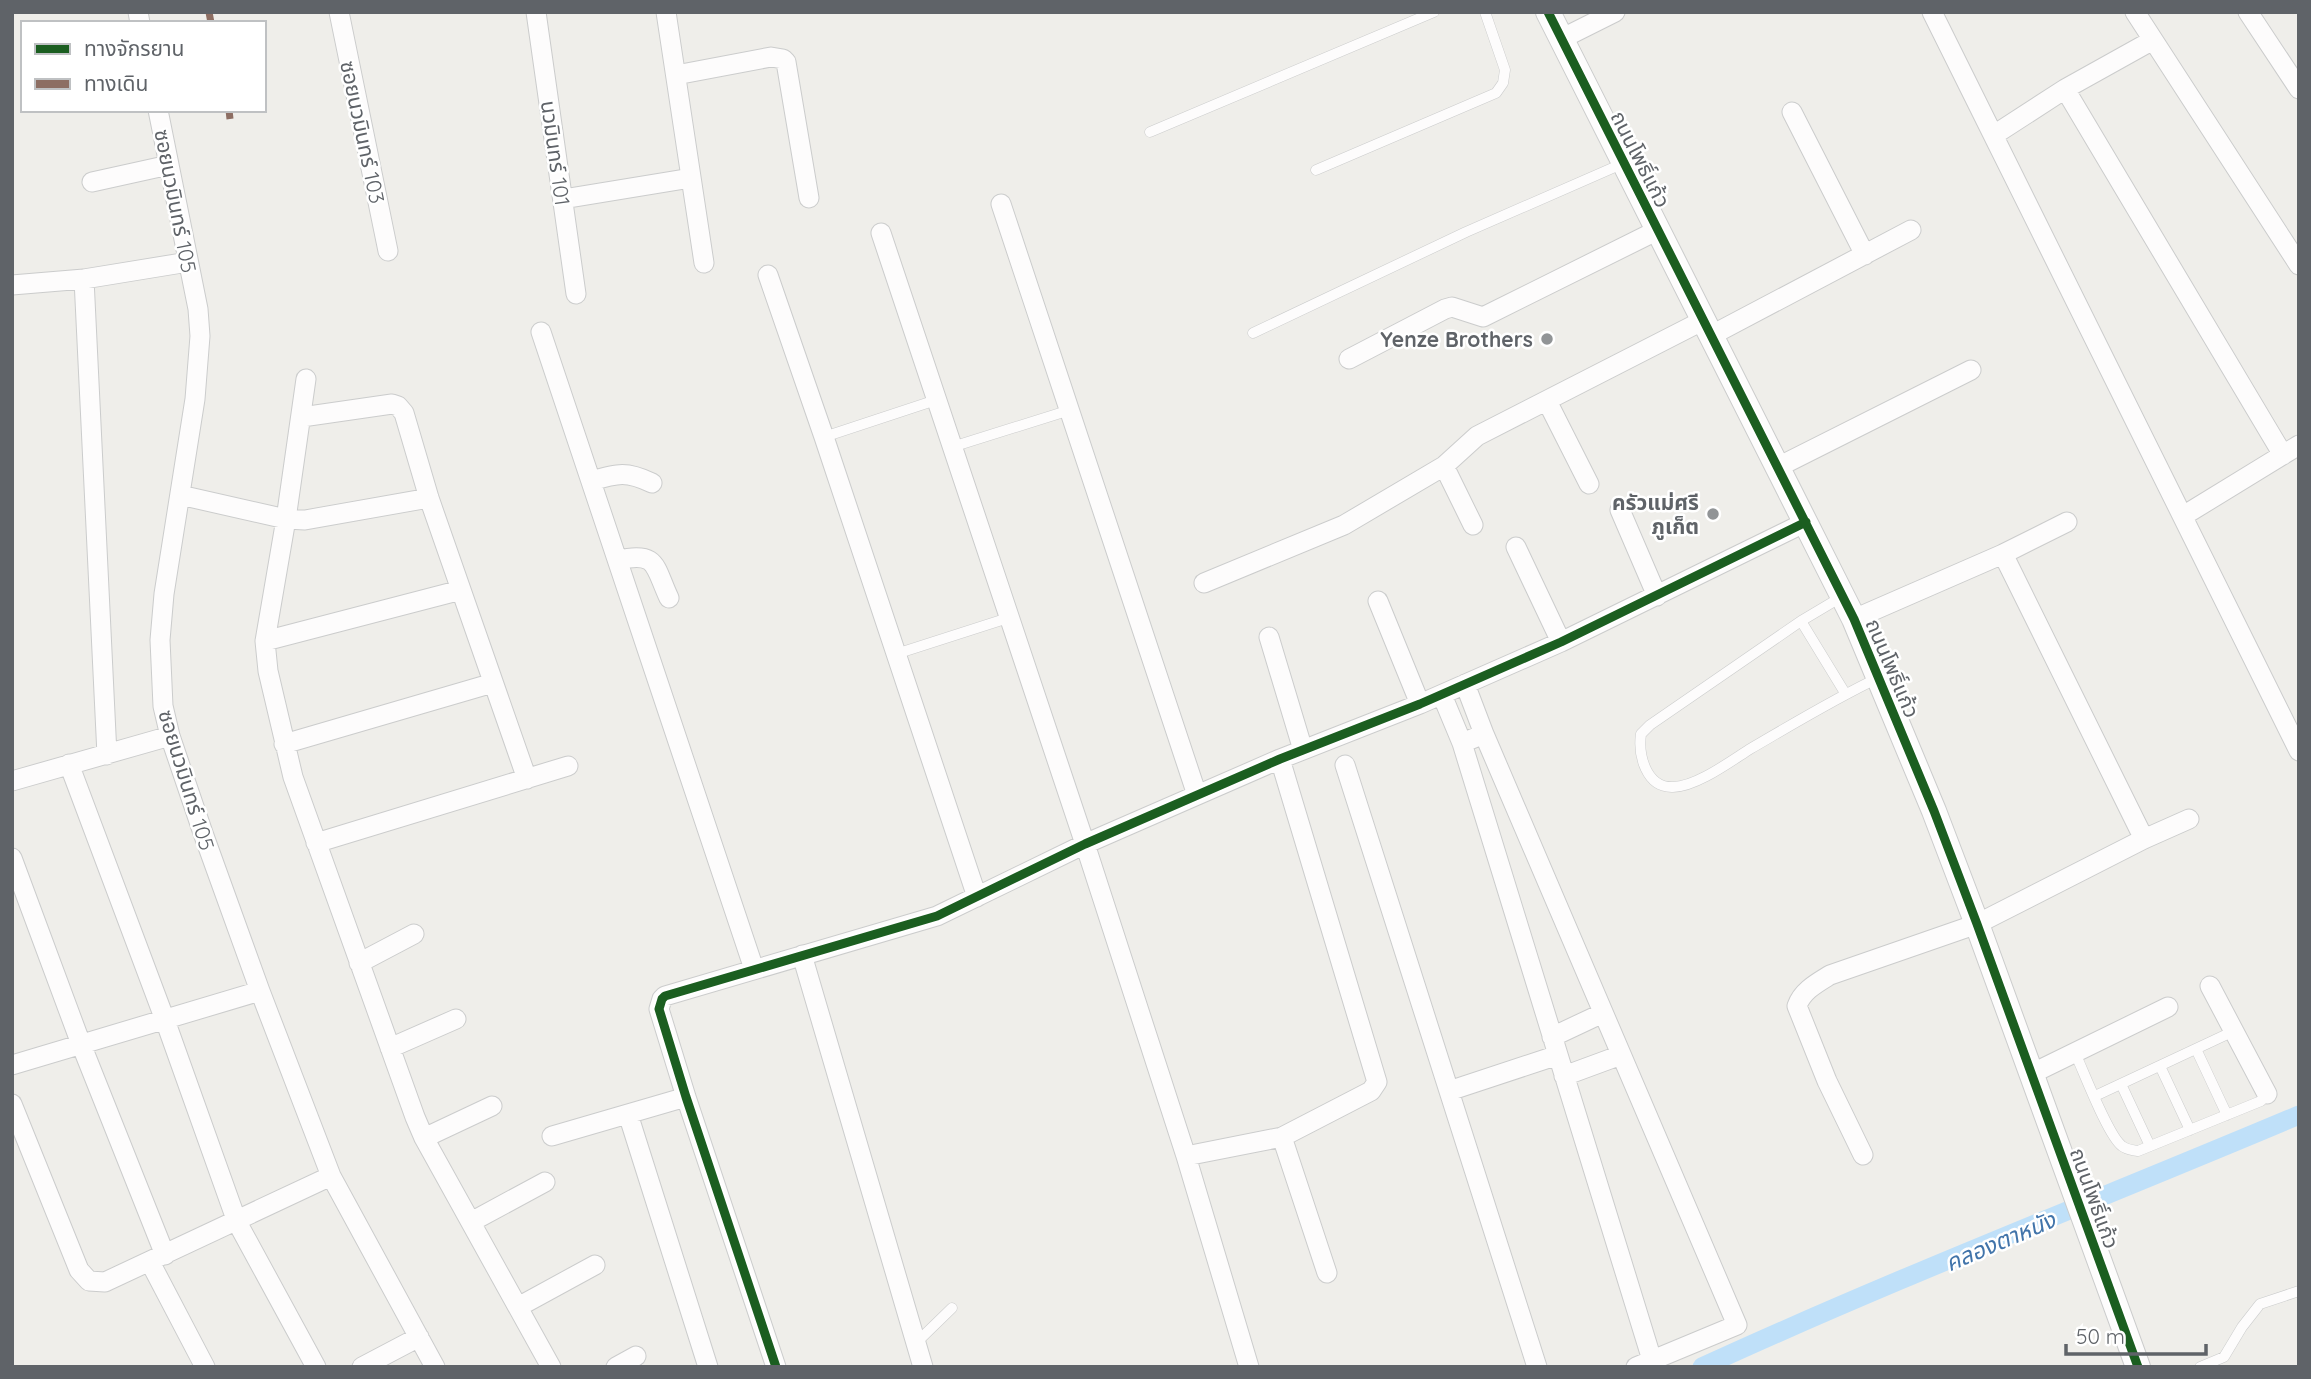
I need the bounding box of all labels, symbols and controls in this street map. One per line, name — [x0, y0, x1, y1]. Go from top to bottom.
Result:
legend — [21, 21, 266, 112]
text: ทางจักรยาน — [84, 35, 185, 61]
street label: ซอยนวมินทร์ 103 — [335, 58, 391, 206]
text: ทางเดิน — [84, 70, 148, 96]
street label: นวมินทร์ 101 — [536, 99, 576, 207]
street label: ถนนโพธิ์แก้ว — [1606, 106, 1676, 212]
street label: ซอยนวมินทร์ 105 — [149, 127, 203, 275]
place label: Yenze Brothers — [1380, 326, 1533, 352]
marker: Yenze Brothers — [1539, 331, 1555, 347]
place label: ครัวแม่ศรี ภูเก็ต — [1612, 489, 1699, 540]
marker: ครัวแม่ศรี ภูเก็ต — [1705, 506, 1721, 522]
street label: ถนนโพธิ์แก้ว — [1860, 614, 1926, 722]
street label: ซอยนวมินทร์ 105 — [153, 707, 221, 853]
street label: ถนนโพธิ์แก้ว — [2065, 1144, 2125, 1252]
water label: คลองตาหนัง — [1941, 1204, 2061, 1277]
scale bar — [2066, 1312, 2206, 1356]
text: 50 m — [2076, 1323, 2125, 1349]

